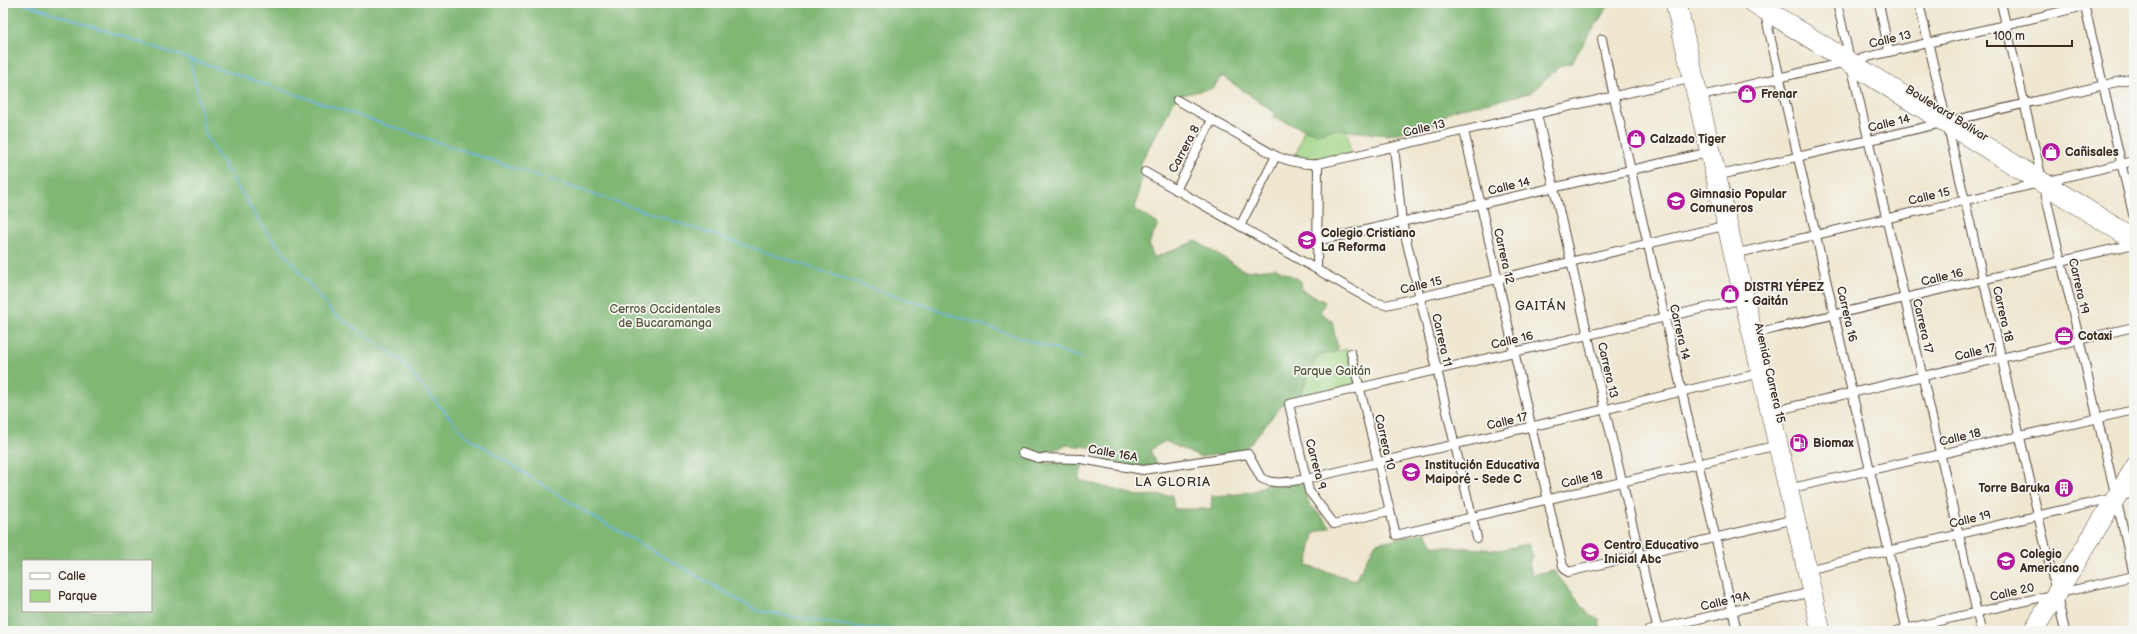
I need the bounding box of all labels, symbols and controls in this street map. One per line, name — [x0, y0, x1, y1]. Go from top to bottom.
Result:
scale bar — [1987, 22, 2072, 48]
street label: Calle 13 — [1867, 27, 1913, 52]
text: 100 m — [1993, 29, 2025, 44]
street label: Boulevard Bolívar — [1902, 82, 1992, 145]
shop icon: Frenar — [1736, 83, 1758, 105]
place label: Frenar — [1761, 87, 1798, 102]
street label: Calle 14 — [1867, 111, 1912, 136]
street label: Calle 13 — [1401, 116, 1447, 141]
street label: Carrera 8 — [1166, 123, 1203, 176]
shop icon: Calzado Tiger — [1625, 128, 1647, 150]
place label: Calzado Tiger — [1650, 132, 1726, 147]
shop icon: Cañisales — [2040, 141, 2062, 163]
place label: Cañisales — [2065, 145, 2119, 160]
street label: Calle 14 — [1487, 174, 1532, 199]
street label: Calle 15 — [1907, 184, 1952, 209]
place label: Gimnasio Popular Comuneros — [1690, 187, 1787, 216]
school or university icon: Gimnasio Popular Comuneros — [1665, 190, 1687, 212]
place label: Colegio Cristiano La Reforma — [1321, 226, 1416, 255]
street label: Carrera 12 — [1490, 227, 1517, 285]
school or university icon: Colegio Cristiano La Reforma — [1296, 229, 1318, 251]
street label: Carrera 19 — [2065, 257, 2092, 315]
street label: Calle 16 — [1920, 265, 1965, 290]
street label: Calle 15 — [1399, 273, 1444, 298]
place label: DISTRI YÉPEZ - Gaitán — [1744, 278, 1824, 309]
shop icon: DISTRI YÉPEZ - Gaitán — [1719, 283, 1741, 305]
street label: Carrera 16 — [1833, 285, 1860, 344]
street label: Carrera 18 — [1989, 285, 2016, 343]
district label: GAITÁN — [1515, 297, 1567, 314]
street label: Carrera 17 — [1909, 297, 1936, 355]
park label: Cerros Occidentales de Bucaramanga — [609, 302, 721, 331]
street label: Carrera 14 — [1666, 303, 1693, 362]
street label: Carrera 11 — [1428, 312, 1455, 368]
street label: Avenida Carrera 15 — [1751, 321, 1788, 425]
office icon: Cotaxi — [2053, 325, 2075, 347]
street label: Calle 16 — [1490, 328, 1535, 353]
place label: Cotaxi — [2078, 329, 2112, 344]
street label: Calle 17 — [1953, 340, 1997, 364]
street label: Carrera 13 — [1594, 341, 1621, 400]
park label: Parque Gaitán — [1293, 364, 1371, 379]
street label: Calle 17 — [1485, 409, 1529, 433]
street label: Carrera 10 — [1371, 413, 1398, 471]
street label: Calle 18 — [1938, 425, 1983, 450]
fuel station icon: Biomax — [1788, 432, 1810, 454]
place label: Biomax — [1813, 436, 1854, 451]
street label: Carrera 9 — [1302, 437, 1329, 491]
street label: Calle 16A — [1087, 442, 1140, 465]
place label: Institución Educativa Maiporé - Sede C — [1425, 458, 1540, 487]
school or university icon: Institución Educativa Maiporé - Sede C — [1400, 461, 1422, 483]
street label: Calle 18 — [1560, 467, 1605, 492]
district label: LA GLORIA — [1135, 474, 1211, 490]
building icon: Torre Baruka — [2053, 477, 2075, 499]
place label: Torre Baruka — [1978, 481, 2050, 496]
street label: Calle 19 — [1948, 507, 1993, 532]
place label: Centro Educativo Inicial Abc — [1604, 538, 1699, 567]
school or university icon: Centro Educativo Inicial Abc — [1579, 541, 1601, 563]
place label: Colegio Americano — [2019, 547, 2079, 576]
school or university icon: Colegio Americano — [1995, 550, 2017, 572]
legend — [22, 560, 152, 612]
text: Calle — [58, 569, 86, 584]
street label: Calle 20 — [1988, 580, 2036, 605]
street label: Calle 19A — [1699, 588, 1752, 614]
text: Parque — [58, 589, 97, 604]

